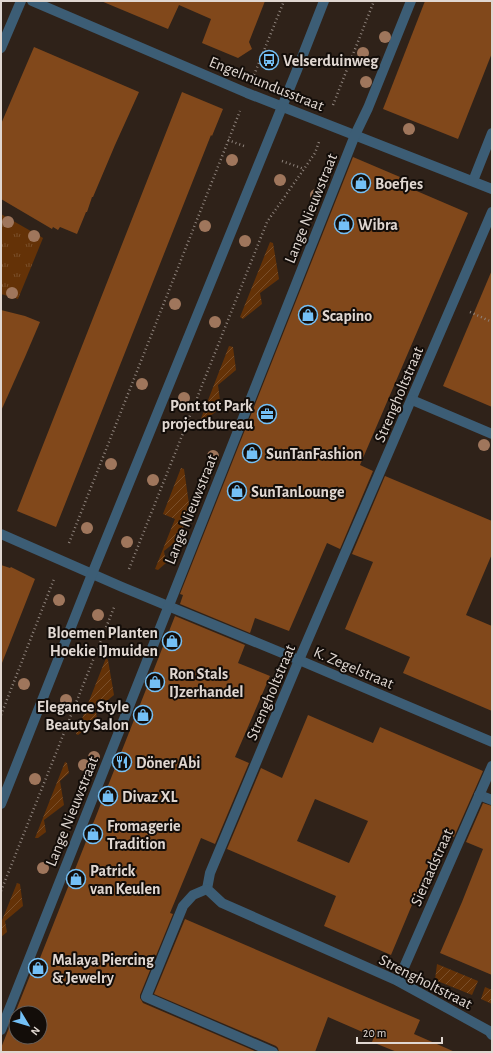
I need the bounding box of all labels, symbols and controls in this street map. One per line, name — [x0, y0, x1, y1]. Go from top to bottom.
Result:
bus stop icon: Velserduinweg — [258, 49, 280, 71]
place label: Velserduinweg — [283, 53, 379, 69]
street label: Engelmundusstraat — [207, 54, 326, 114]
street label: Lange Nieuwstraat — [282, 151, 340, 266]
shop icon: Boefjes — [350, 172, 372, 194]
place label: Boefjes — [375, 176, 423, 193]
shop icon: Wibra — [333, 213, 355, 235]
place label: Wibra — [358, 217, 398, 233]
shop icon: Scapino — [297, 304, 319, 326]
place label: Scapino — [322, 308, 372, 324]
street label: Strengholtstraat — [372, 344, 426, 445]
place label: Pont tot Park projectbureau — [162, 398, 254, 433]
office icon: Pont tot Park projectbureau — [256, 403, 278, 425]
shop icon: SunTanFashion — [241, 442, 263, 464]
place label: SunTanFashion — [266, 446, 362, 462]
street label: Lange Nieuwstraat — [162, 452, 220, 567]
shop icon: SunTanLounge — [226, 480, 248, 502]
place label: SunTanLounge — [251, 484, 345, 500]
place label: Bloemen Planten Hoekie IJmuiden — [47, 625, 158, 659]
shop icon: Bloemen Planten Hoekie IJmuiden — [161, 630, 183, 652]
street label: Strengholtstraat — [244, 642, 298, 743]
street label: K. Zegelstraat — [311, 644, 396, 692]
place label: Ron Stals IJzerhandel — [169, 666, 243, 700]
shop icon: Ron Stals IJzerhandel — [144, 671, 166, 693]
place label: Elegance Style Beauty Salon — [37, 699, 129, 734]
shop icon: Elegance Style Beauty Salon — [132, 704, 154, 726]
restaurant icon: Döner Abi — [111, 751, 133, 773]
street label: Lange Nieuwstraat — [43, 754, 101, 869]
place label: Döner Abi — [136, 755, 201, 771]
shop icon: Divaz XL — [97, 785, 119, 807]
place label: Divaz XL — [122, 789, 177, 805]
place label: Fromagerie Tradition — [107, 818, 181, 852]
shop icon: Fromagerie Tradition — [82, 823, 104, 845]
street label: Sieraadstraat — [408, 826, 456, 908]
place label: Patrick van Keulen — [90, 863, 161, 897]
shop icon: Patrick van Keulen — [65, 868, 87, 890]
place label: Malaya Piercing & Jewelry — [52, 952, 155, 987]
street label: Strengholtstraat — [376, 952, 475, 1012]
shop icon: Malaya Piercing & Jewelry — [27, 957, 49, 979]
north arrow — [8, 1005, 48, 1045]
scale bar — [357, 1019, 442, 1045]
text: N — [29, 1024, 42, 1037]
text: 20 m — [363, 1027, 386, 1039]

